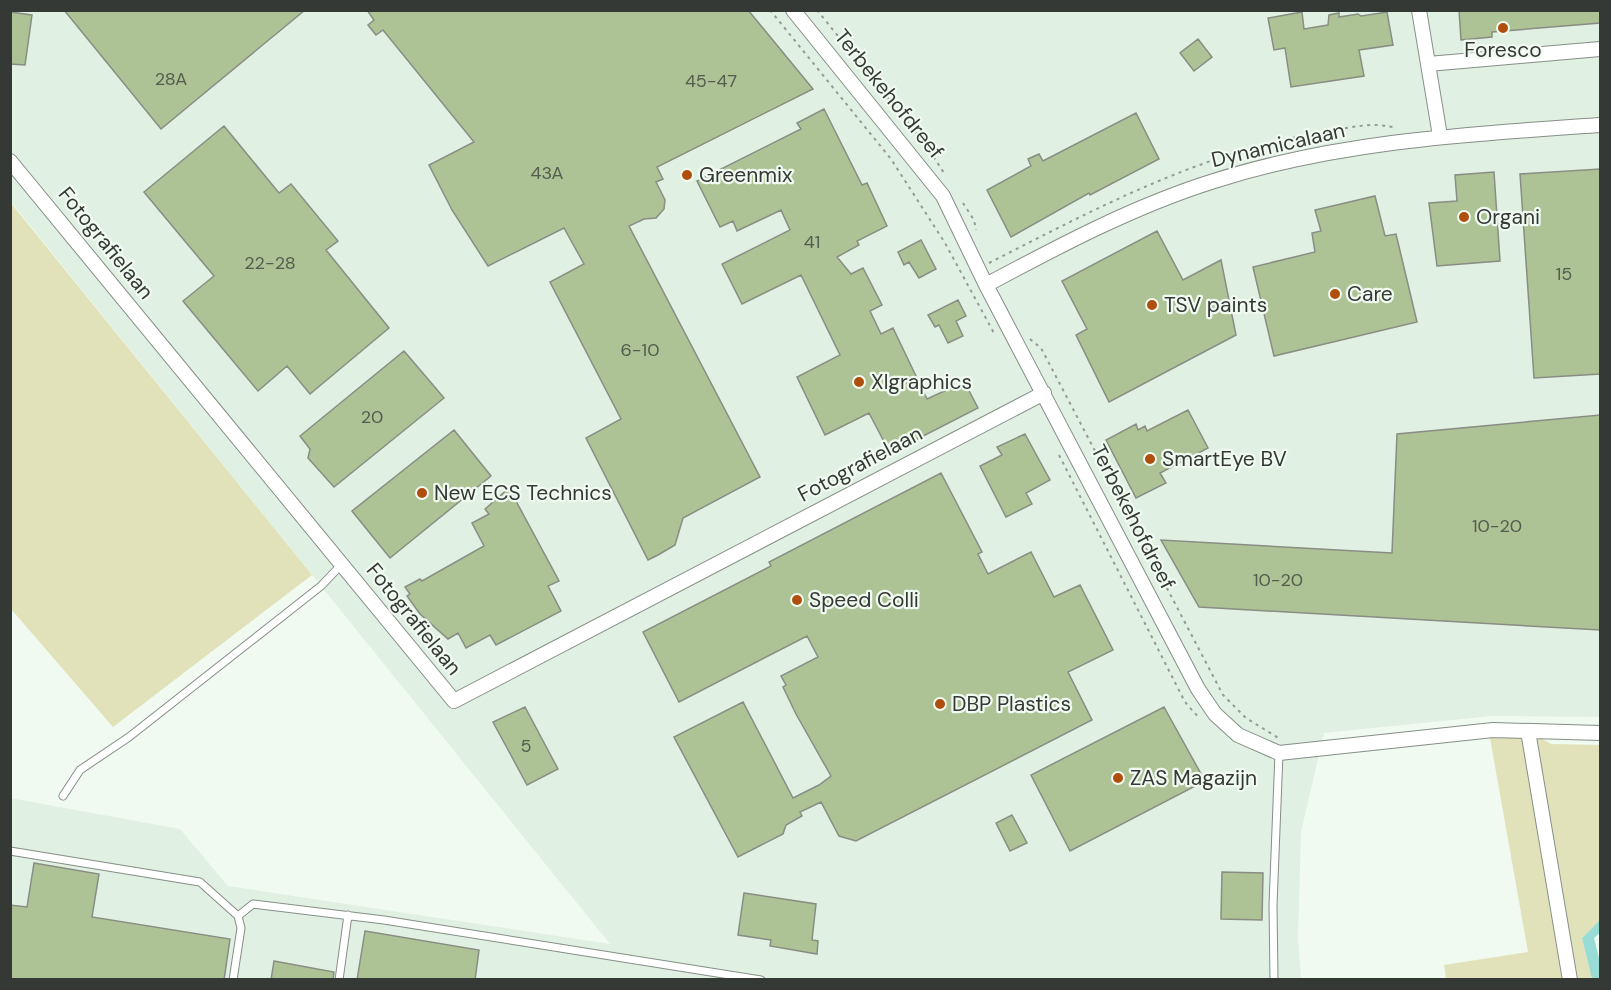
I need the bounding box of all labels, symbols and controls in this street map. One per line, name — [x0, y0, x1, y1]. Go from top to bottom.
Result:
marker: Foresco — [1496, 21, 1510, 35]
street label: Terbekehofdreef — [828, 23, 950, 165]
place label: Foresco — [1464, 36, 1542, 64]
house number: 28A — [155, 67, 187, 91]
house number: 45-47 — [685, 69, 737, 93]
street label: Dynamicalaan — [1208, 116, 1348, 174]
house number: 43A — [531, 161, 563, 185]
place label: Greenmix — [699, 161, 792, 189]
marker: Greenmix — [680, 168, 694, 182]
street label: Fotografielaan — [52, 181, 160, 305]
place label: Organi — [1476, 203, 1540, 231]
marker: Organi — [1457, 210, 1471, 224]
house number: 41 — [804, 230, 820, 254]
house number: 22-28 — [244, 251, 296, 275]
house number: 15 — [1556, 262, 1572, 286]
place label: Care — [1347, 280, 1393, 308]
marker: Care — [1328, 287, 1342, 301]
place label: TSV paints — [1164, 291, 1267, 319]
marker: TSV paints — [1145, 298, 1159, 312]
house number: 6-10 — [621, 338, 659, 362]
place label: Xlgraphics — [871, 368, 972, 396]
marker: Xlgraphics — [852, 375, 866, 389]
house number: 20 — [361, 405, 383, 429]
street label: Fotografielaan — [793, 419, 927, 509]
street label: Terbekehofdreef — [1084, 440, 1182, 594]
place label: SmartEye BV — [1162, 445, 1287, 473]
marker: SmartEye BV — [1143, 452, 1157, 466]
place label: New ECS Technics — [434, 479, 612, 507]
marker: New ECS Technics — [415, 486, 429, 500]
house number: 10-20 — [1472, 514, 1522, 538]
street label: Fotografielaan — [360, 557, 468, 681]
house number: 10-20 — [1253, 568, 1303, 592]
place label: Speed Colli — [809, 586, 919, 614]
marker: Speed Colli — [790, 593, 804, 607]
place label: DBP Plastics — [952, 690, 1071, 718]
marker: DBP Plastics — [933, 697, 947, 711]
house number: 5 — [521, 734, 531, 758]
place label: ZAS Magazijn — [1130, 764, 1257, 792]
marker: ZAS Magazijn — [1111, 771, 1125, 785]

